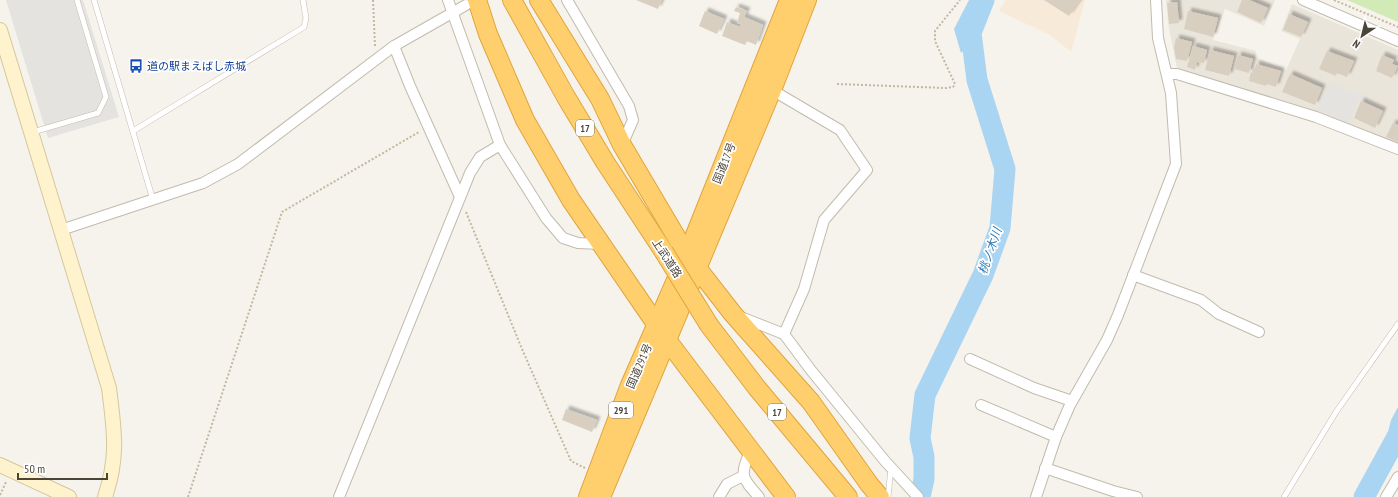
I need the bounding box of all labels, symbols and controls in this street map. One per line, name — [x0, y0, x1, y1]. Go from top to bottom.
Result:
north arrow — [1342, 16, 1382, 56]
text: N — [1350, 37, 1363, 52]
bus stop icon: 道の駅まえばし赤城 — [128, 58, 144, 74]
place label: 道の駅まえばし赤城 — [147, 59, 246, 73]
road number: 17 — [576, 120, 594, 136]
street label: 国道17号 — [709, 140, 739, 186]
water label: 桃ノ木川 — [975, 224, 1005, 276]
street label: 上武道路 — [649, 236, 685, 280]
street label: 国道291号 — [623, 341, 655, 391]
road number: 291 — [609, 402, 633, 418]
road number: 17 — [768, 404, 786, 420]
scale bar — [18, 455, 107, 481]
text: 50 m — [24, 461, 45, 476]

